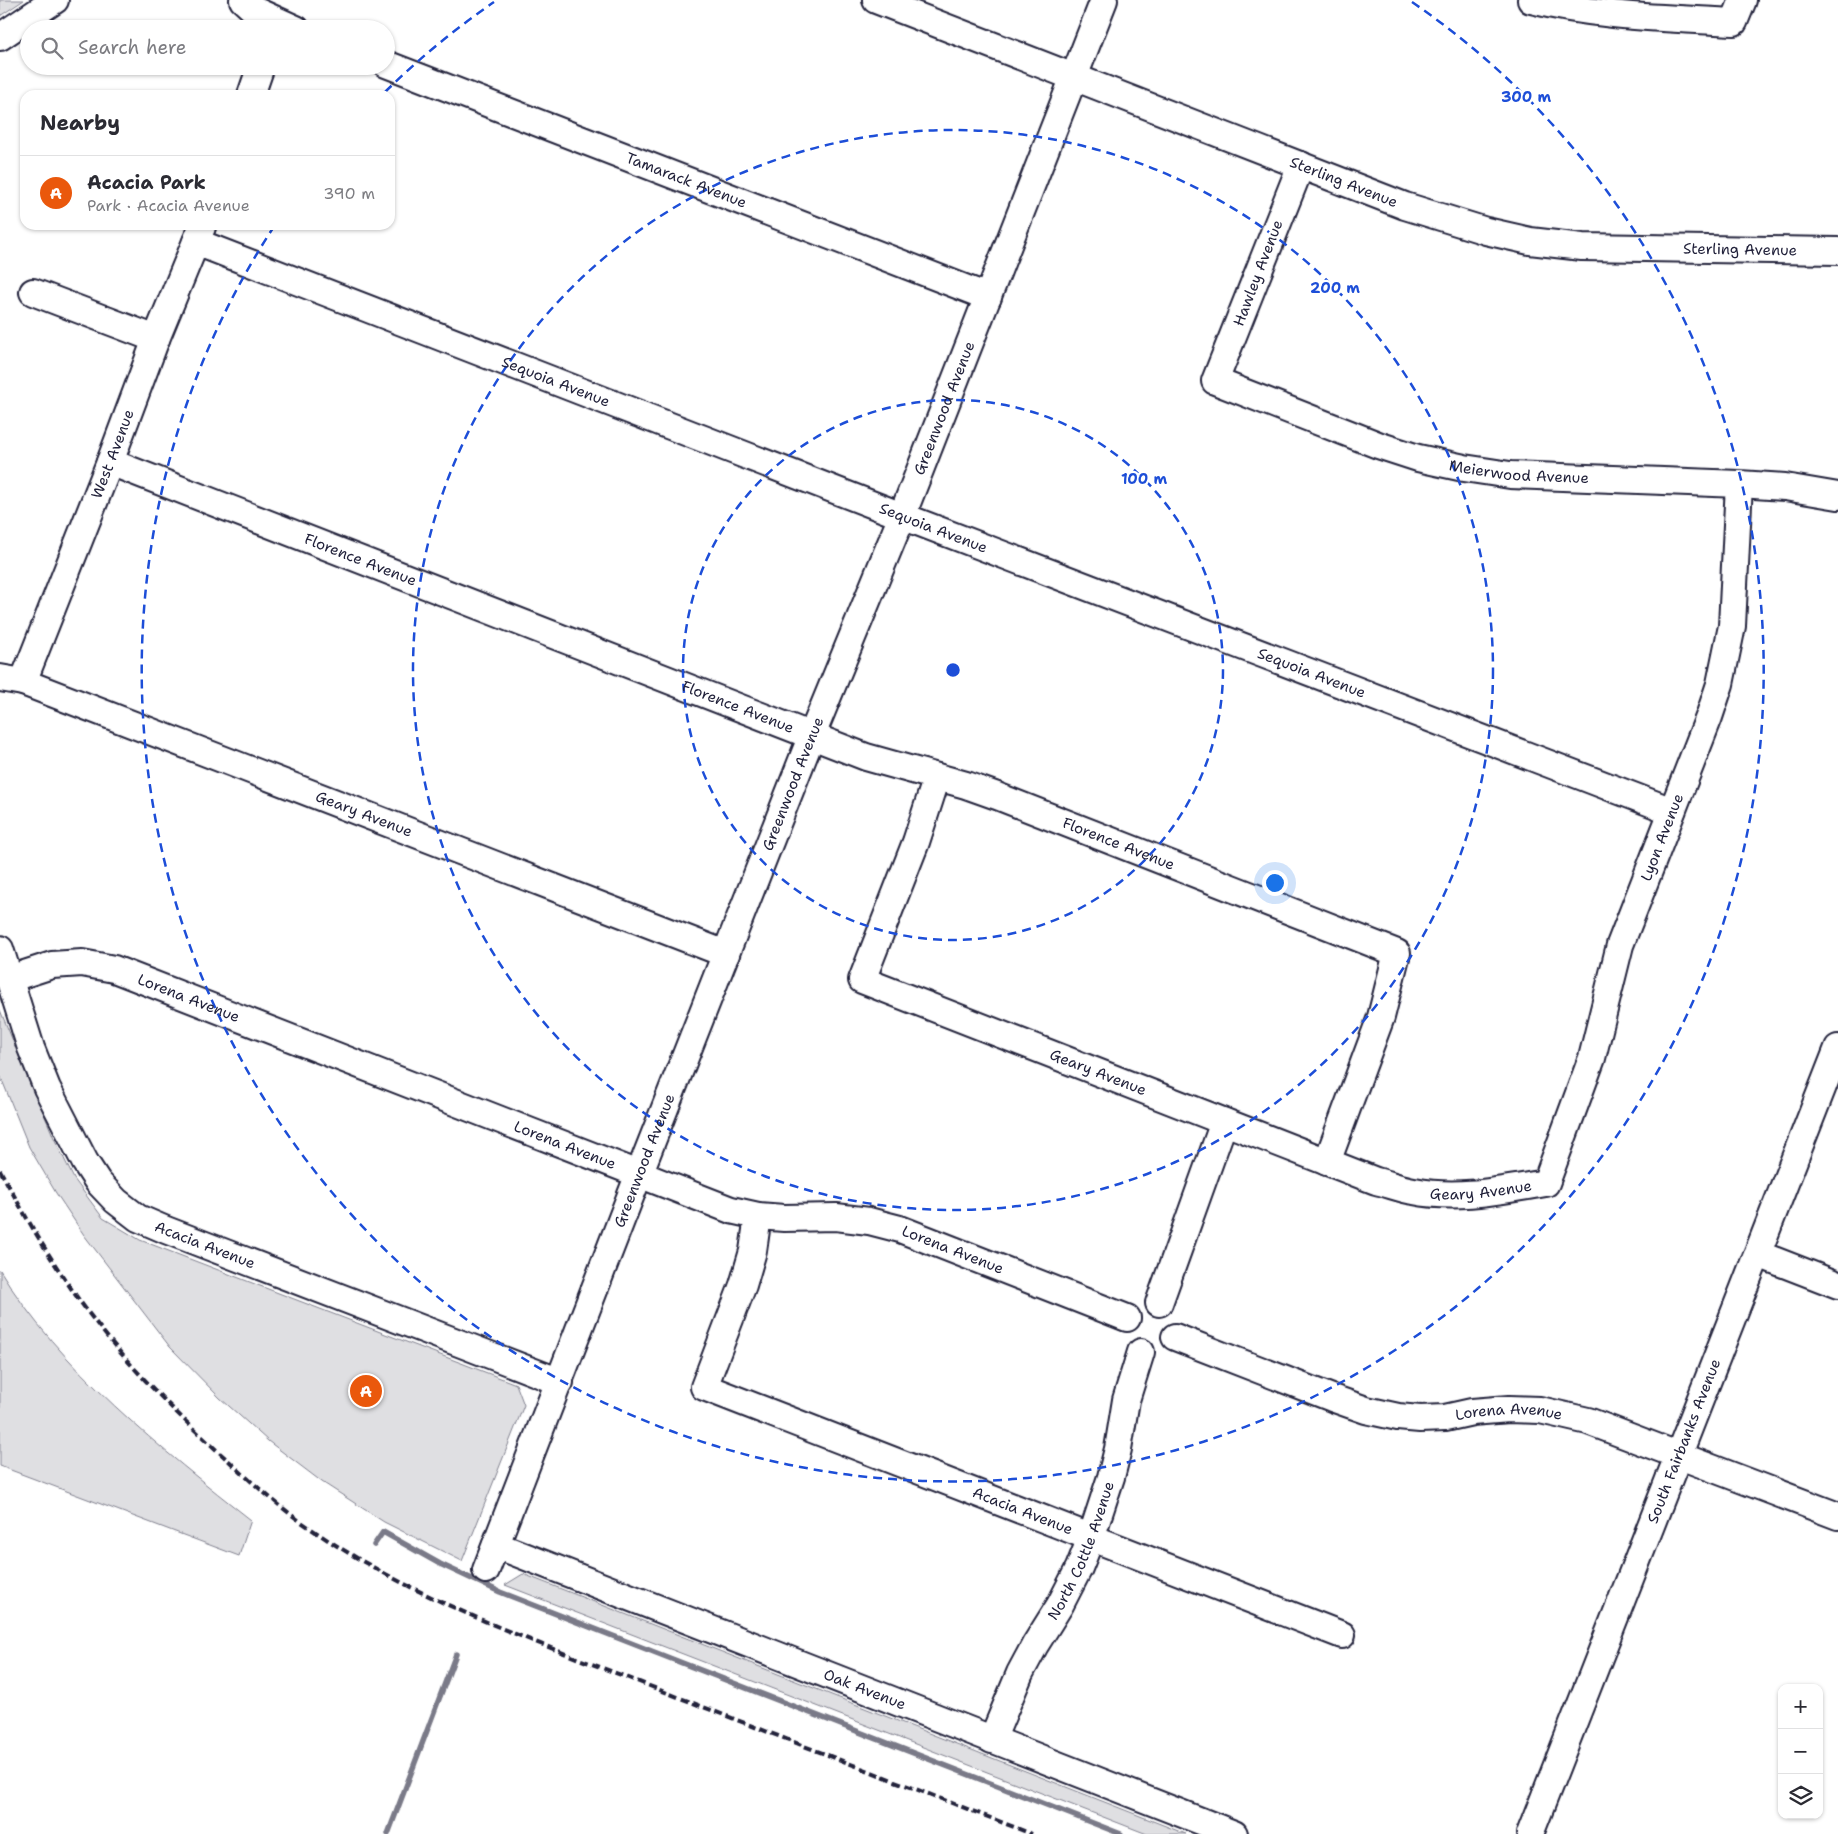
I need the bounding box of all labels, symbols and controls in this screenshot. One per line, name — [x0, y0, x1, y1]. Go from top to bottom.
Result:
search box — [20, 20, 395, 75]
icon: search — [38, 34, 66, 62]
text: Search here — [78, 35, 187, 60]
text: 300 m — [1501, 87, 1551, 107]
text: Nearby — [40, 109, 120, 137]
street label: Tamarack Avenue — [623, 148, 750, 213]
street label: Sterling Avenue — [1287, 152, 1401, 212]
text: Acacia Park — [87, 170, 206, 195]
text: A — [50, 183, 62, 204]
text: 390 m — [323, 183, 375, 204]
text: Park · Acacia Avenue — [87, 195, 250, 216]
street label: Hawley Avenue — [1229, 217, 1287, 329]
street label: Sterling Avenue — [1683, 239, 1797, 260]
text: 200 m — [1310, 278, 1360, 298]
street label: Greenwood Avenue — [909, 338, 979, 478]
street label: Sequoia Avenue — [499, 352, 613, 412]
street label: West Avenue — [87, 407, 139, 502]
street label: Meierwood Avenue — [1447, 455, 1589, 488]
text: 100 m — [1121, 469, 1167, 489]
street label: Sequoia Avenue — [877, 498, 990, 558]
street label: Florence Avenue — [302, 529, 420, 591]
street label: Sequoia Avenue — [1255, 643, 1369, 703]
centre of rings — [944, 661, 962, 679]
street label: Florence Avenue — [679, 676, 797, 738]
street label: Greenwood Avenue — [757, 714, 828, 853]
street label: Geary Avenue — [313, 786, 415, 842]
street label: Lyon Avenue — [1636, 791, 1688, 884]
street label: Florence Avenue — [1060, 813, 1178, 875]
your location — [1262, 870, 1288, 896]
street label: Lorena Avenue — [135, 969, 243, 1027]
street label: Geary Avenue — [1047, 1044, 1149, 1100]
street label: Greenwood Avenue — [609, 1091, 680, 1230]
street label: Lorena Avenue — [511, 1116, 619, 1174]
street label: Geary Avenue — [1429, 1176, 1533, 1205]
street label: Acacia Avenue — [152, 1216, 258, 1273]
street label: Lorena Avenue — [899, 1221, 1007, 1279]
street label: South Fairbanks Avenue — [1643, 1356, 1725, 1526]
pin: A — [350, 1372, 382, 1410]
street label: Lorena Avenue — [1453, 1399, 1564, 1425]
street label: North Cottle Avenue — [1043, 1479, 1119, 1624]
street label: Acacia Avenue — [970, 1482, 1076, 1539]
street label: Oak Avenue — [821, 1664, 909, 1715]
map controls — [1778, 1684, 1823, 1819]
button: + — [1778, 1684, 1823, 1729]
button: − — [1778, 1729, 1823, 1774]
button: layers — [1778, 1774, 1823, 1819]

